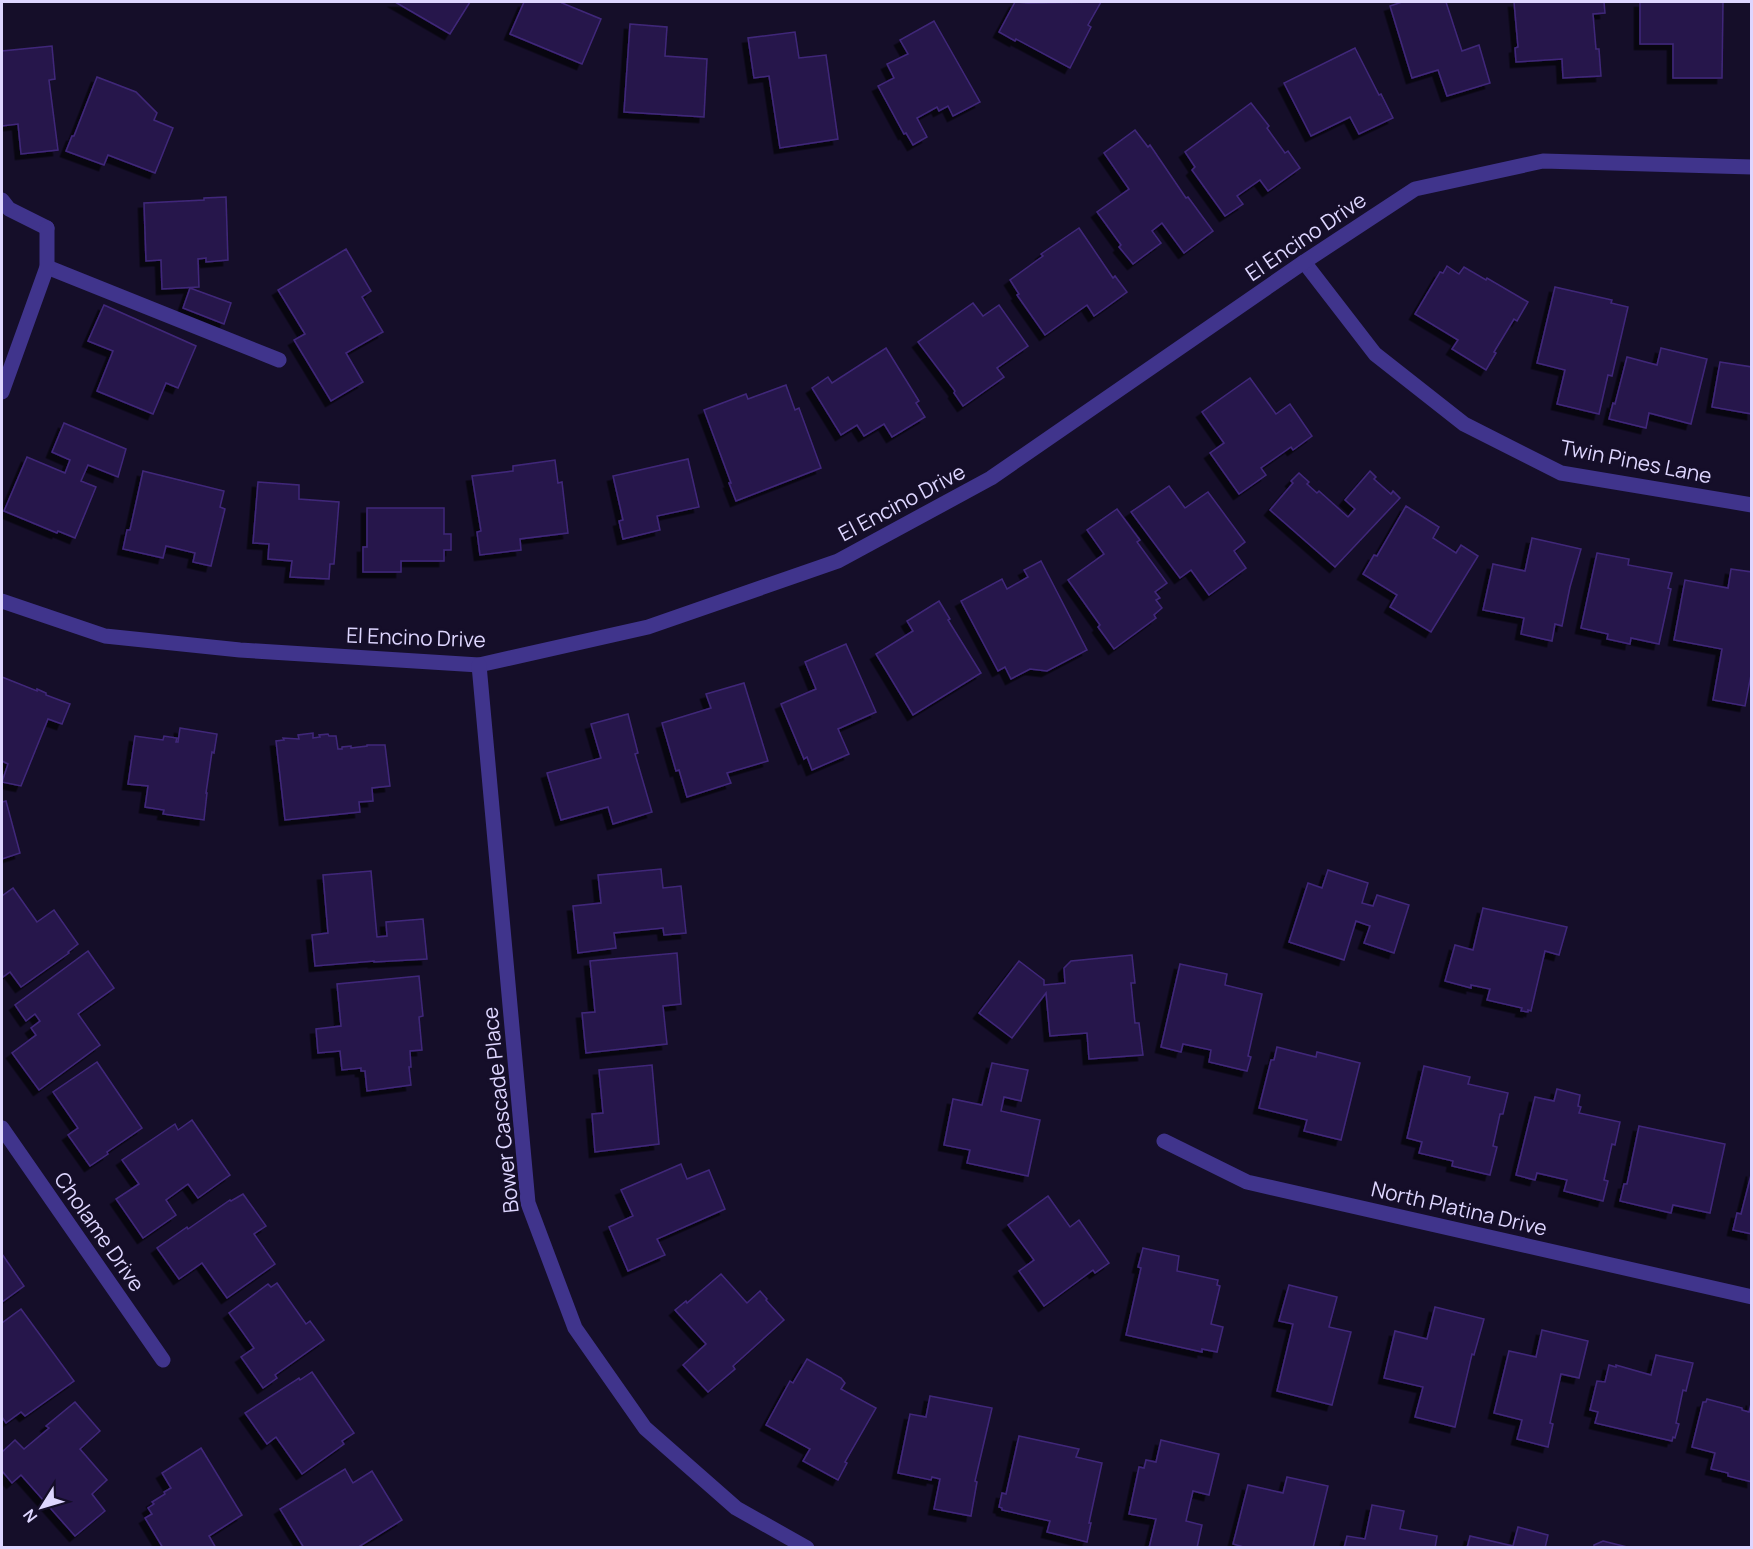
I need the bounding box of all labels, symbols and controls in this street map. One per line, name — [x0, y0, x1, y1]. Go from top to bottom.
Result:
street label: El Encino Drive — [1240, 185, 1371, 287]
street label: Twin Pines Lane — [1558, 433, 1714, 489]
street label: El Encino Drive — [833, 457, 970, 547]
street label: El Encino Drive — [346, 621, 486, 653]
street label: Bower Cascade Place — [475, 1006, 525, 1215]
street label: Cholame Drive — [48, 1166, 151, 1297]
street label: North Platina Drive — [1369, 1174, 1550, 1242]
north arrow — [12, 1477, 72, 1537]
text: N — [18, 1505, 42, 1527]

